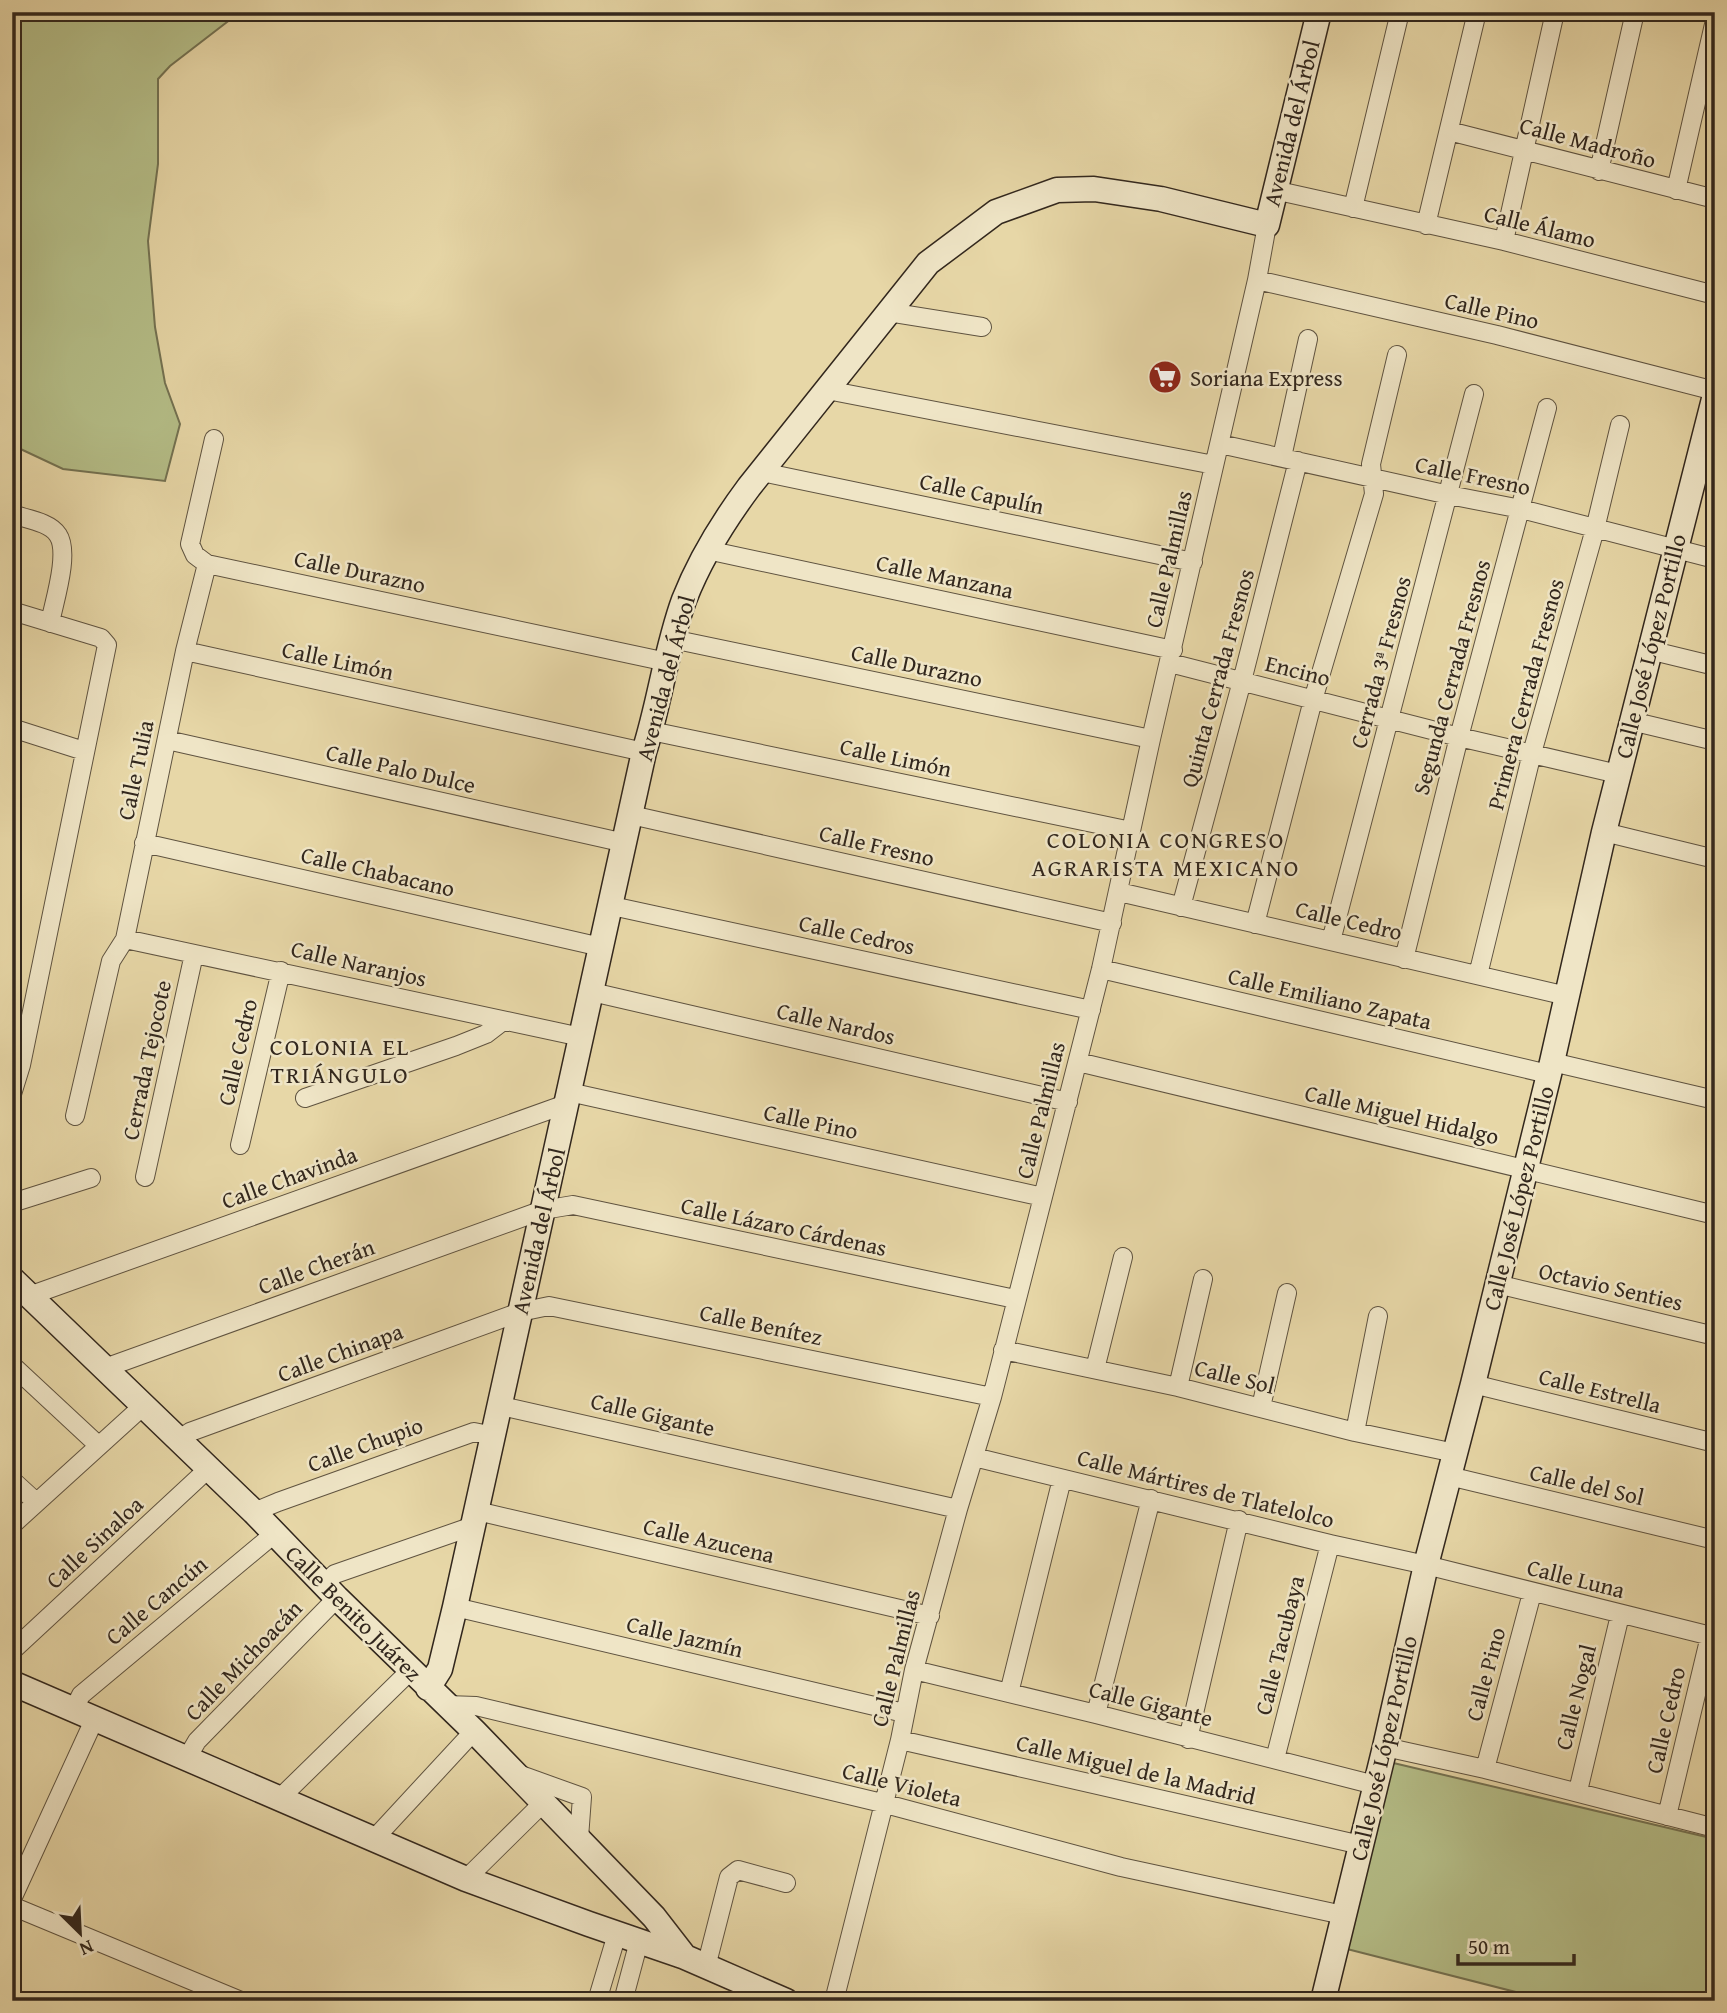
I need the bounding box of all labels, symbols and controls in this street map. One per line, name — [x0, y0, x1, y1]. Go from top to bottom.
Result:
street label: Avenida del Árbol — [1254, 36, 1328, 210]
street label: Calle Madroño — [1516, 108, 1660, 176]
street label: Calle Álamo — [1481, 196, 1599, 256]
street label: Calle Pino — [1442, 283, 1542, 337]
supermarket icon: Soriana Express — [1146, 358, 1184, 396]
place label: Soriana Express — [1190, 361, 1343, 394]
street label: Calle Fresno — [1412, 447, 1534, 503]
street label: Calle Capulín — [917, 464, 1047, 522]
street label: Calle Palmillas — [1136, 487, 1200, 631]
street label: Calle José López Portillo — [1606, 530, 1694, 762]
street label: Calle Durazno — [291, 541, 429, 601]
street label: Calle Manzana — [873, 545, 1017, 607]
street label: Segunda Cerrada Fresnos — [1404, 556, 1498, 798]
street label: Quinta Cerrada Fresnos — [1172, 565, 1262, 791]
street label: Cerrada 3ª Fresnos — [1341, 572, 1419, 752]
street label: Primera Cerrada Fresnos — [1478, 575, 1572, 813]
street label: Avenida del Árbol — [627, 592, 703, 764]
street label: Calle Limón — [279, 632, 397, 688]
street label: Calle Durazno — [848, 635, 986, 695]
street label: Encino — [1262, 646, 1334, 694]
street label: Calle Tulia — [108, 717, 162, 823]
street label: Calle Limón — [837, 729, 955, 785]
street label: Calle Palo Dulce — [323, 735, 479, 801]
street label: Calle Fresno — [816, 816, 938, 874]
district label: COLONIA CONGRESO AGRARISTA MEXICANO — [1032, 822, 1300, 885]
street label: Calle Chabacano — [298, 837, 458, 905]
street label: Calle Cedro — [1292, 892, 1406, 948]
street label: Calle Cedros — [796, 906, 918, 962]
street label: Calle Naranjos — [288, 931, 430, 995]
street label: Calle Emiliano Zapata — [1225, 959, 1435, 1037]
street label: Cerrada Tejocote — [113, 977, 179, 1143]
street label: Calle Nardos — [774, 993, 898, 1053]
street label: Calle Cedro — [209, 995, 265, 1109]
district label: COLONIA EL TRIÁNGULO — [270, 1029, 410, 1092]
street label: Calle Palmillas — [1007, 1038, 1073, 1182]
street label: Calle Miguel Hidalgo — [1302, 1076, 1502, 1152]
street label: Calle José López Portillo — [1474, 1082, 1562, 1314]
street label: Calle Pino — [761, 1095, 861, 1147]
street label: Calle Chavinda — [217, 1137, 362, 1217]
street label: Avenida del Árbol — [503, 1144, 573, 1318]
street label: Calle Lázaro Cárdenas — [678, 1188, 890, 1264]
street label: Calle Cherán — [253, 1230, 379, 1302]
street label: Octavio Senties — [1536, 1253, 1686, 1319]
street label: Calle Benítez — [697, 1295, 825, 1353]
street label: Calle Chinapa — [273, 1314, 407, 1390]
street label: Calle Sol — [1191, 1350, 1279, 1402]
street label: Calle Estrella — [1535, 1359, 1665, 1421]
street label: Calle Gigante — [588, 1384, 718, 1444]
street label: Calle Chupio — [303, 1408, 427, 1480]
street label: Calle Mártires de Tlatelolco — [1074, 1440, 1338, 1536]
street label: Calle del Sol — [1527, 1455, 1647, 1513]
street label: Calle Sinaloa — [38, 1488, 150, 1596]
street label: Calle Azucena — [640, 1509, 778, 1571]
street label: Calle Benito Juárez — [278, 1537, 430, 1689]
street label: Calle Cancún — [98, 1547, 214, 1652]
street label: Calle Luna — [1524, 1550, 1628, 1606]
street label: Calle Tacubaya — [1246, 1572, 1312, 1718]
street label: Calle Palmillas — [862, 1586, 928, 1730]
street label: Calle Michoacán — [177, 1592, 309, 1728]
street label: Calle Jazmín — [624, 1607, 747, 1665]
street label: Calle Pino — [1457, 1624, 1513, 1724]
street label: Calle José López Portillo — [1341, 1632, 1425, 1864]
street label: Calle Nogal — [1546, 1641, 1604, 1753]
street label: Calle Cedro — [1637, 1663, 1693, 1777]
street label: Calle Gigante — [1086, 1672, 1216, 1734]
street label: Calle Miguel de la Madrid — [1013, 1725, 1259, 1813]
street label: Calle Violeta — [839, 1753, 965, 1815]
north arrow — [46, 1898, 116, 1968]
scale bar — [1458, 1922, 1573, 1966]
text: 50 m — [1468, 1931, 1510, 1962]
text: N — [75, 1933, 98, 1964]

